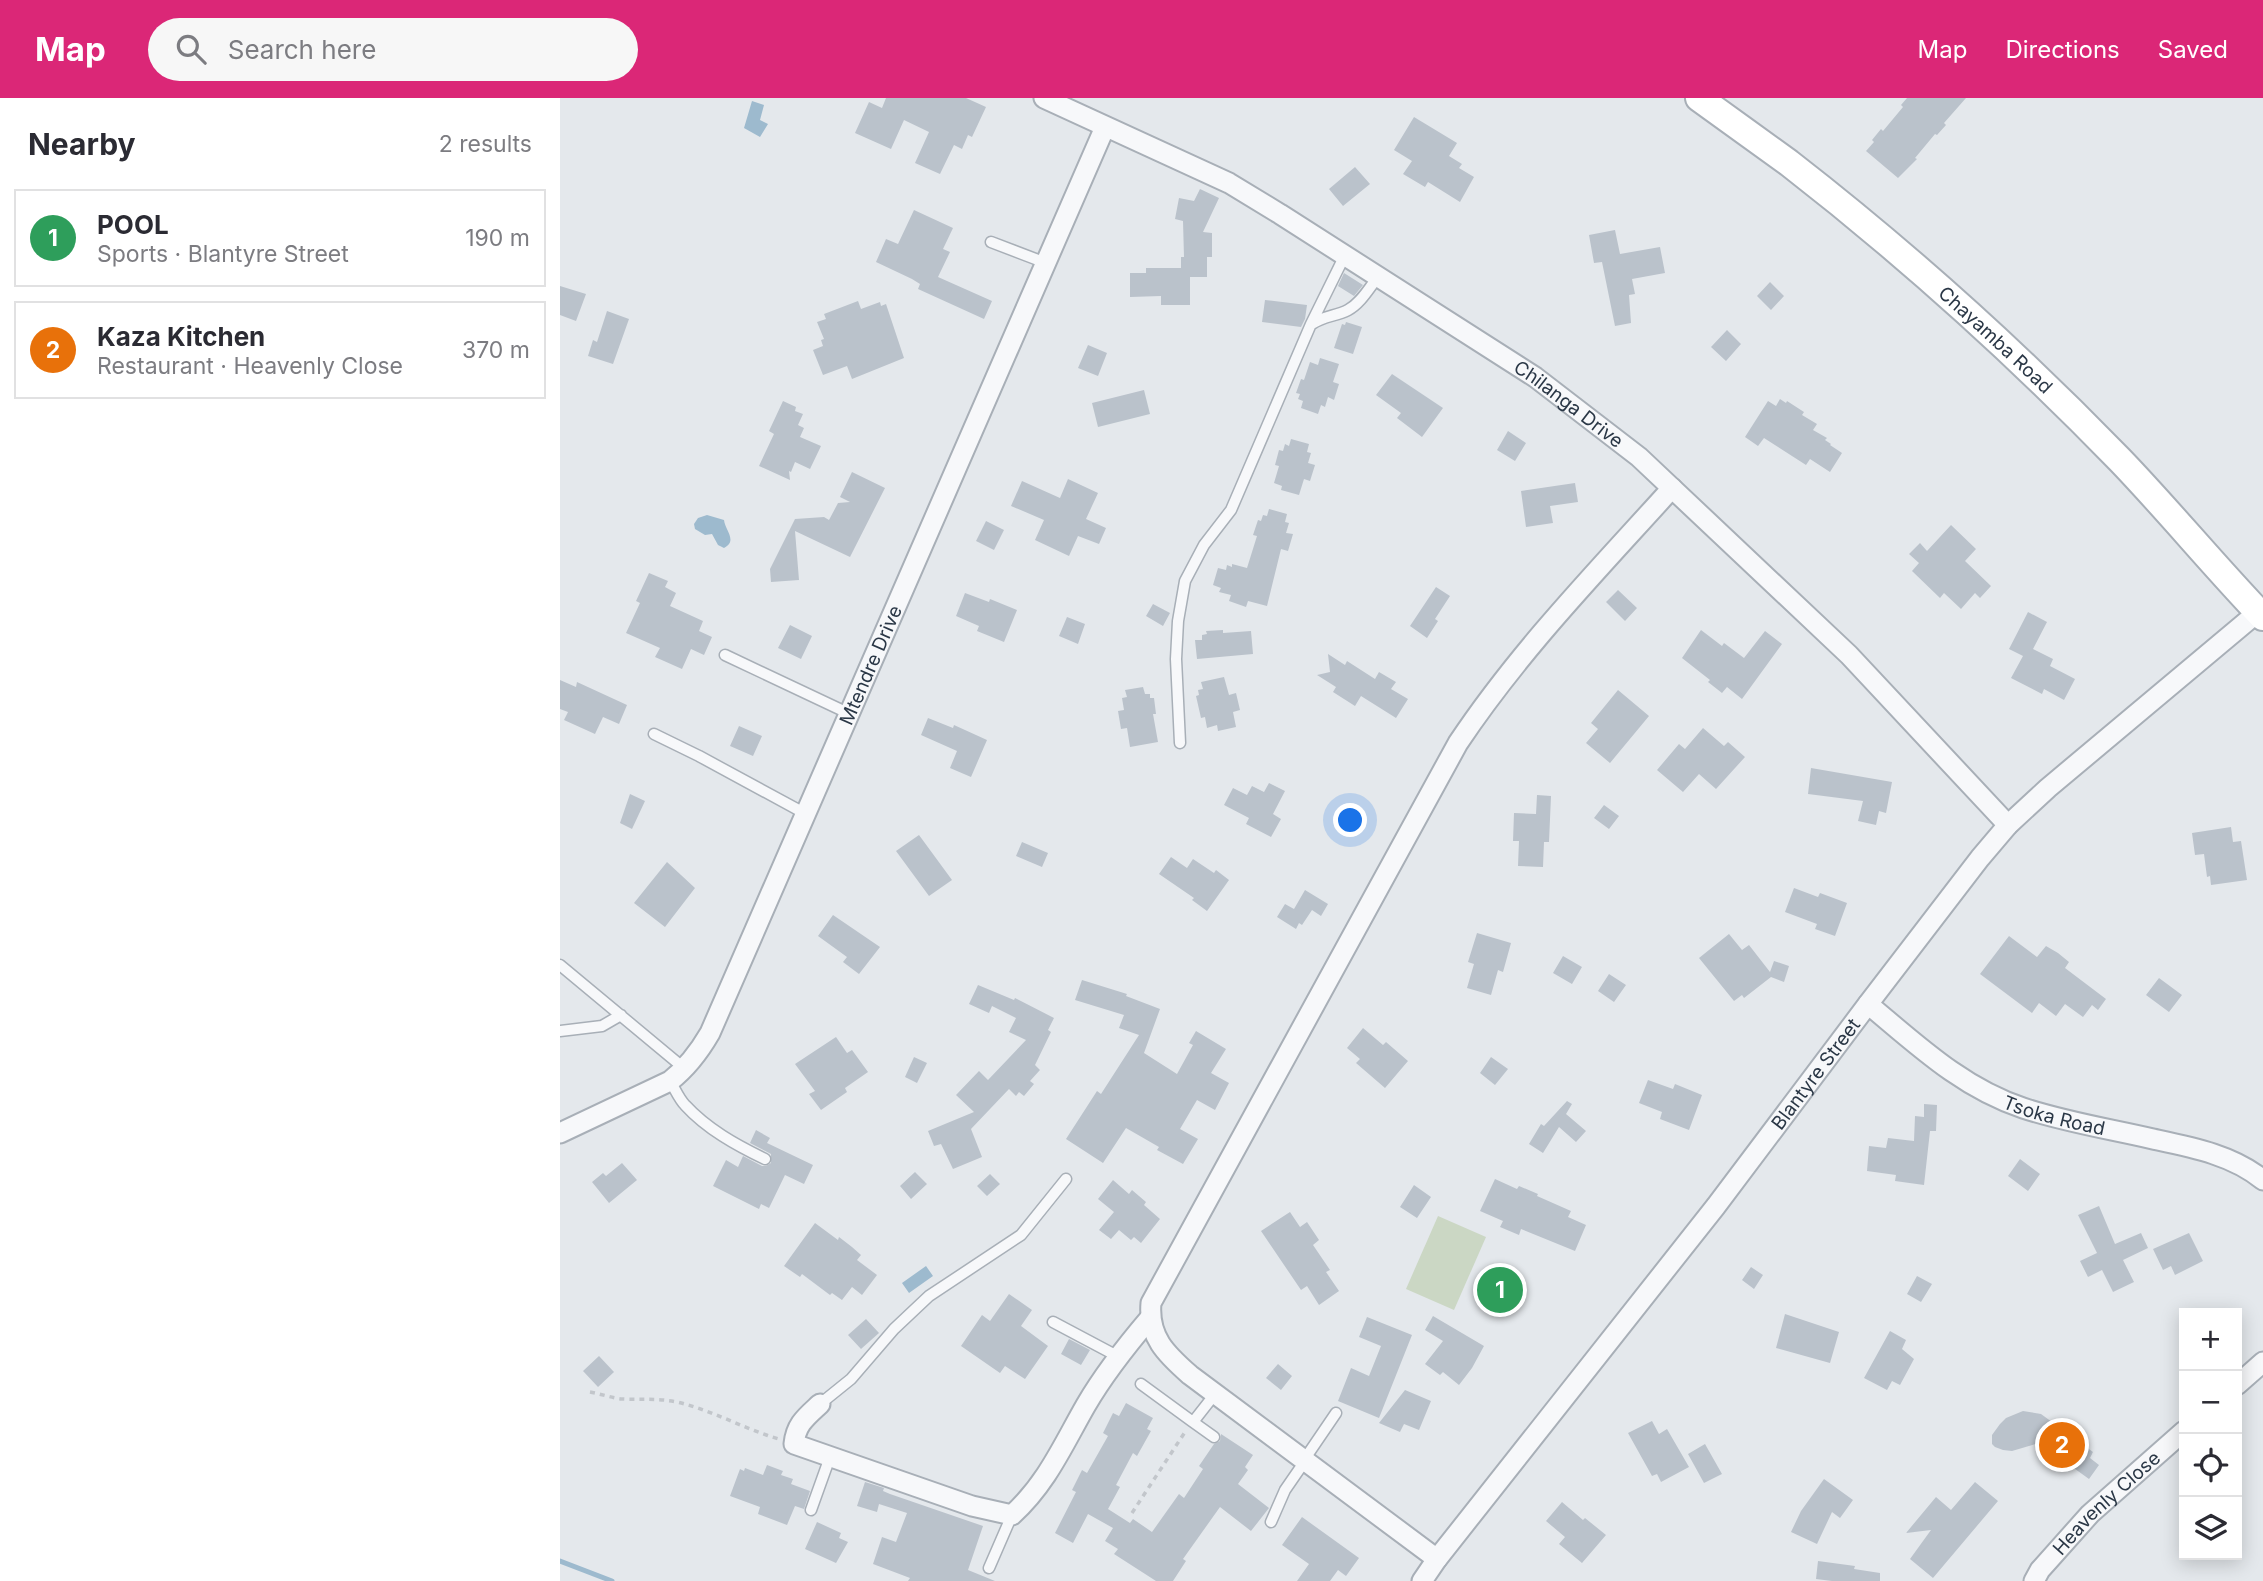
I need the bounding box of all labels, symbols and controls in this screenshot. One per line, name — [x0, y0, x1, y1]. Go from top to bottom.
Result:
search box — [148, 18, 638, 81]
text: Map — [35, 29, 106, 69]
icon: search — [172, 30, 210, 68]
text: Search here — [228, 34, 376, 65]
text: Map — [1918, 35, 1967, 64]
text: Directions — [2005, 35, 2120, 64]
text: Saved — [2158, 35, 2228, 64]
text: Nearby — [28, 126, 136, 162]
text: 2 results — [439, 130, 532, 158]
text: POOL — [97, 209, 169, 240]
text: 1 — [48, 224, 58, 252]
text: 190 m — [465, 224, 530, 252]
text: Sports · Blantyre Street — [97, 240, 349, 268]
street label: Chayamba Road — [1934, 281, 2058, 398]
text: Kaza Kitchen — [97, 321, 265, 352]
text: 2 — [46, 336, 60, 364]
text: 370 m — [462, 336, 530, 364]
text: Restaurant · Heavenly Close — [97, 352, 403, 380]
street label: Chilanga Drive — [1510, 355, 1628, 452]
street label: Mtendre Drive — [834, 602, 907, 728]
your location — [1333, 803, 1367, 837]
street label: Blantyre Street — [1766, 1014, 1865, 1134]
street label: Tsoka Road — [2000, 1090, 2107, 1140]
pin: 1 — [1477, 1264, 1523, 1316]
map controls — [2179, 1308, 2242, 1560]
button: + — [2179, 1308, 2242, 1371]
button: − — [2179, 1371, 2242, 1434]
pin: 2 — [2039, 1419, 2085, 1471]
button: locate — [2179, 1434, 2242, 1497]
street label: Heavenly Close — [2048, 1446, 2165, 1559]
button: layers — [2179, 1497, 2242, 1560]

